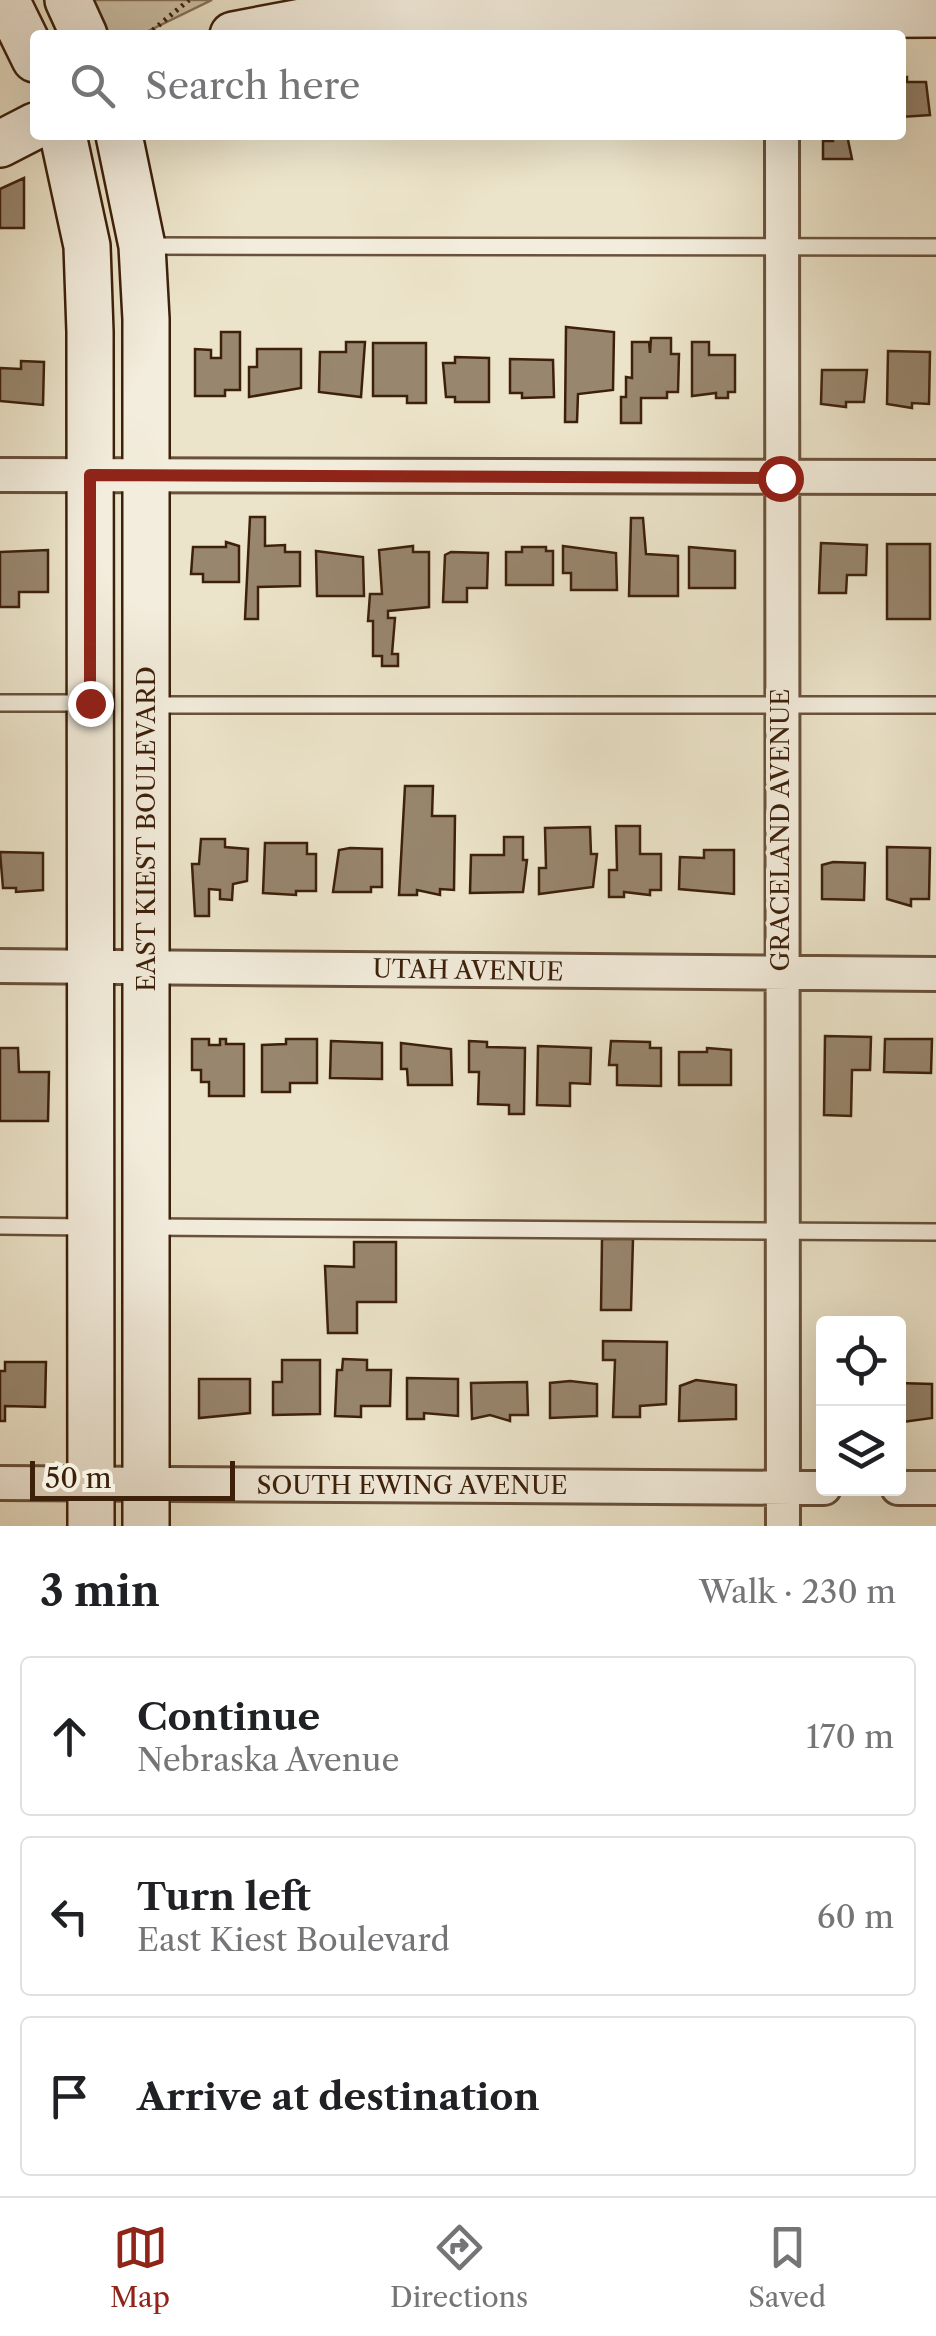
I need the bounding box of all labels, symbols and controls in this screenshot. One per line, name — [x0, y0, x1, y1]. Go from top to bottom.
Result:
search box — [30, 30, 906, 140]
icon: search — [65, 58, 120, 113]
text: Search here — [145, 62, 360, 109]
route start — [758, 456, 804, 502]
street label: EAST KIEST BOULEVARD — [131, 666, 162, 992]
route end — [68, 681, 114, 727]
street label: GRACELAND AVENUE — [765, 688, 796, 972]
street label: UTAH AVENUE — [372, 953, 564, 988]
map controls — [816, 1316, 906, 1496]
button: locate — [816, 1316, 906, 1406]
button: layers — [816, 1406, 906, 1496]
scale bar — [30, 1456, 235, 1500]
text: 50 m — [45, 1461, 112, 1495]
street label: SOUTH EWING AVENUE — [257, 1470, 567, 1501]
text: 3 min — [40, 1565, 160, 1617]
text: Walk · 230 m — [699, 1572, 896, 1611]
text: Continue — [137, 1693, 320, 1740]
icon: ahead — [42, 1709, 97, 1764]
text: 170 m — [806, 1717, 894, 1756]
text: Nebraska Avenue — [137, 1740, 399, 1779]
text: Turn left — [137, 1873, 311, 1920]
icon: left — [42, 1889, 97, 1944]
text: 60 m — [817, 1897, 894, 1936]
text: East Kiest Boulevard — [137, 1920, 450, 1959]
icon: arrive — [42, 2069, 97, 2124]
text: Arrive at destination — [137, 2073, 540, 2120]
tab: Map — [110, 2220, 170, 2314]
tab: Directions — [390, 2220, 528, 2314]
tab: Saved — [748, 2220, 826, 2314]

